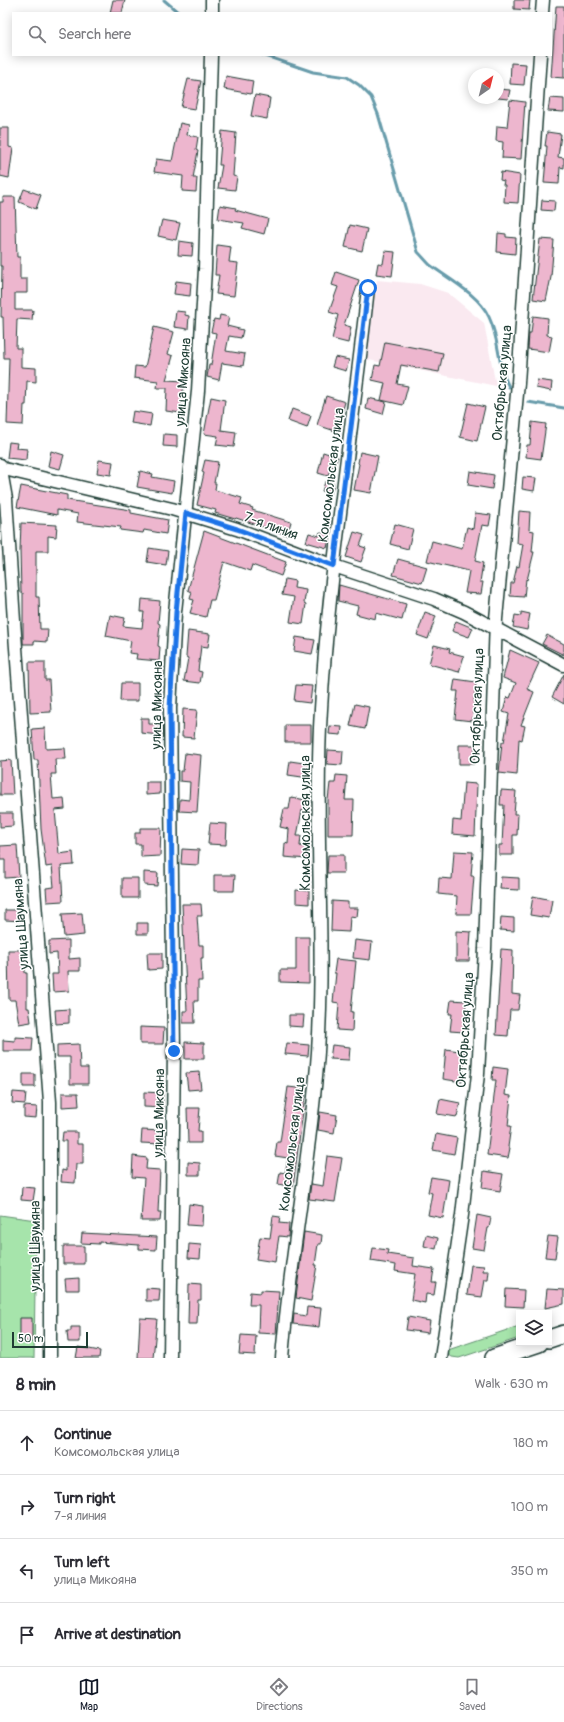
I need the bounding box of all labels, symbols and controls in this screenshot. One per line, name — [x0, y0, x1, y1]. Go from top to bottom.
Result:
search box — [12, 12, 552, 56]
icon: search — [26, 23, 48, 45]
text: Search here — [58, 25, 131, 44]
north arrow — [468, 68, 504, 104]
route start — [359, 279, 377, 297]
street label: Октябрьская улица — [488, 324, 516, 442]
street label: улица Микояна — [171, 337, 195, 428]
street label: Комсомольская улица — [314, 407, 348, 543]
street label: 7-я линия — [242, 508, 300, 544]
street label: Октябрьская улица — [466, 648, 488, 764]
street label: улица Микояна — [148, 660, 166, 751]
street label: Комсомольская улица — [297, 755, 314, 891]
street label: улица Шаумяна — [9, 878, 33, 971]
street label: Октябрьская улица — [452, 971, 478, 1089]
route end — [165, 1042, 183, 1060]
street label: улица Микояна — [150, 1068, 168, 1159]
street label: Комсомольская улица — [275, 1076, 309, 1212]
street label: улица Шаумяна — [27, 1200, 44, 1293]
map controls — [516, 1310, 552, 1346]
button: layers — [516, 1310, 552, 1346]
scale bar — [12, 1330, 88, 1349]
text: 50 m — [18, 1332, 44, 1345]
text: 8 min — [16, 1374, 56, 1395]
text: Walk · 630 m — [474, 1376, 548, 1392]
text: Continue — [54, 1425, 112, 1444]
icon: ahead — [16, 1432, 38, 1454]
text: 180 m — [513, 1435, 548, 1451]
text: Комсомольская улица — [54, 1444, 180, 1460]
text: Turn right — [54, 1489, 115, 1508]
icon: right — [16, 1496, 38, 1518]
text: 100 m — [511, 1499, 548, 1515]
text: 7-я линия — [54, 1508, 106, 1524]
text: Turn left — [54, 1553, 110, 1572]
icon: left — [16, 1560, 38, 1582]
text: 350 m — [510, 1563, 548, 1579]
text: улица Микояна — [54, 1572, 137, 1588]
icon: arrive — [16, 1624, 38, 1646]
text: Arrive at destination — [54, 1625, 181, 1644]
tab: Map — [78, 1676, 100, 1713]
tab: Directions — [256, 1676, 303, 1713]
tab: Saved — [459, 1676, 486, 1713]

